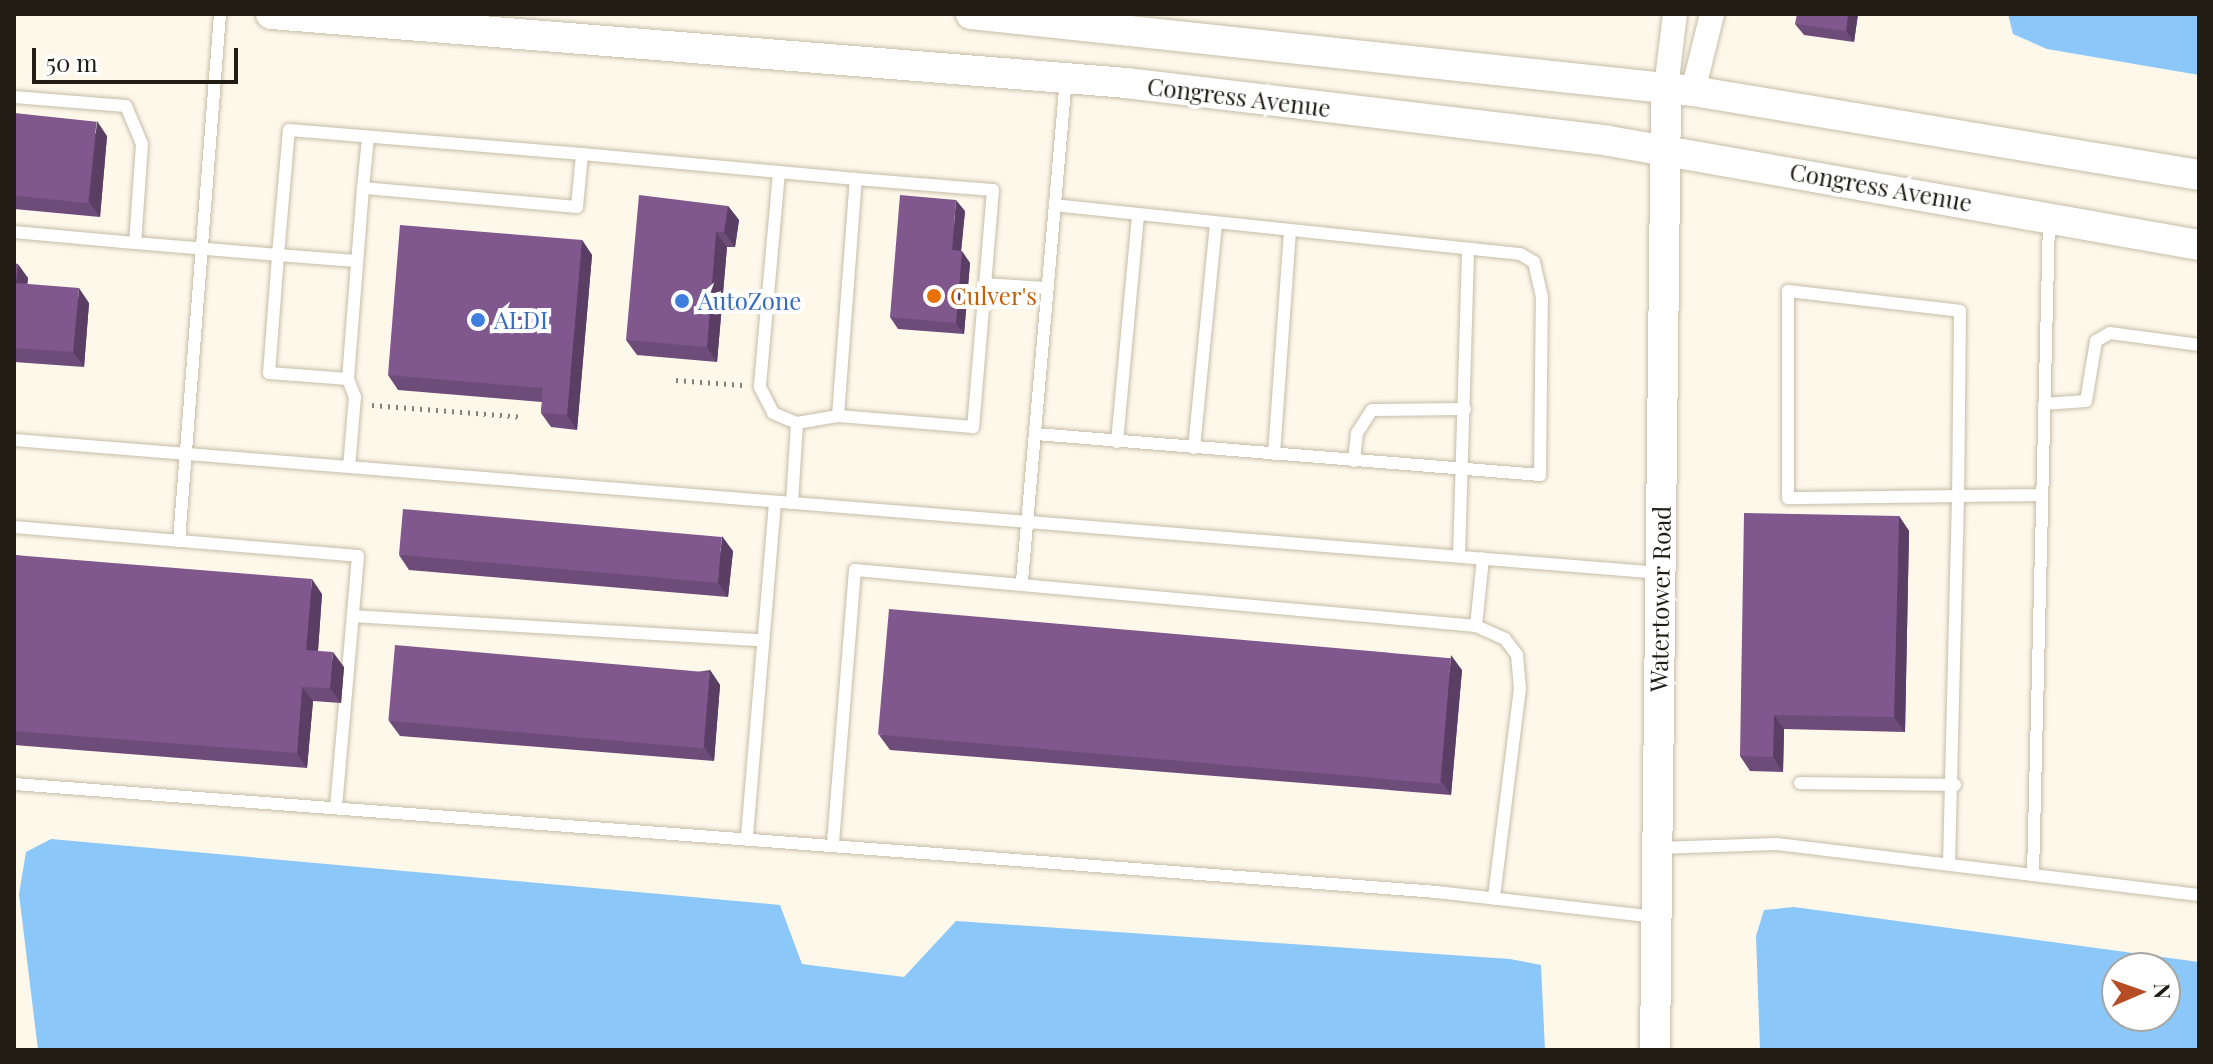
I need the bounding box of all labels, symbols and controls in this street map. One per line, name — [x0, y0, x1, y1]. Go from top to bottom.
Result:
scale bar — [36, 32, 242, 82]
text: 50 m — [46, 46, 98, 78]
street label: Congress Avenue — [1145, 71, 1333, 123]
street label: Congress Avenue — [1787, 157, 1975, 217]
place label: Culver's — [950, 282, 1037, 310]
place label: AutoZone — [698, 287, 801, 315]
marker: Culver's — [925, 287, 943, 305]
marker: AutoZone — [673, 292, 691, 310]
place label: ALDI — [494, 306, 548, 334]
marker: ALDI — [469, 311, 487, 329]
street label: Watertower Road — [1644, 505, 1676, 693]
north arrow — [2101, 952, 2181, 1032]
text: N — [2148, 983, 2178, 1000]

